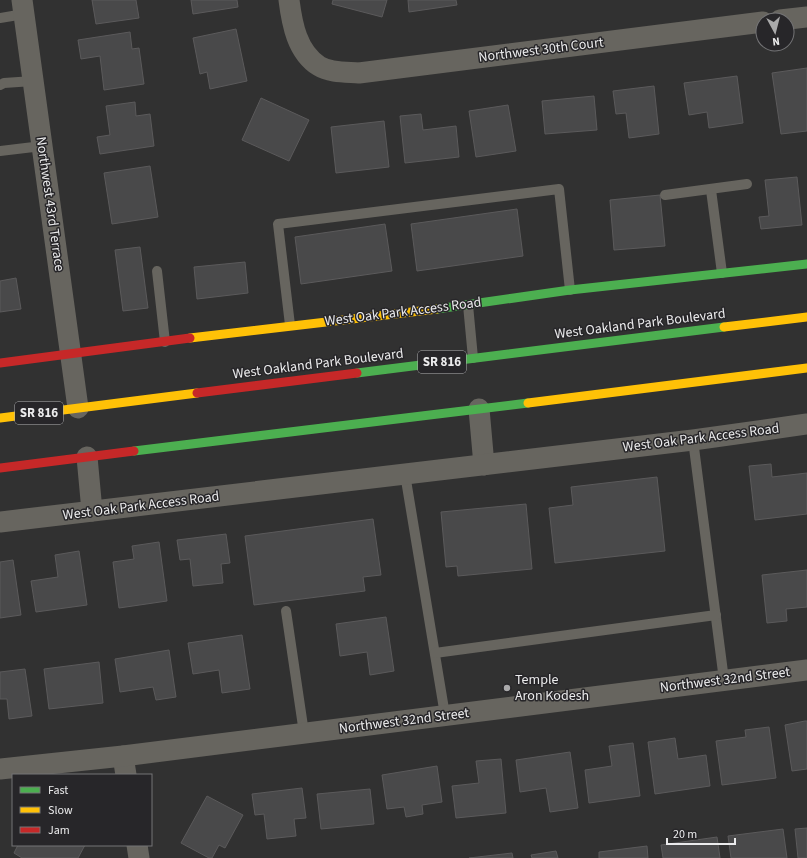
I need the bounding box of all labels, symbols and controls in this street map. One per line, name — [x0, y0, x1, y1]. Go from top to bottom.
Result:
north arrow — [755, 12, 795, 52]
street label: Northwest 30th Court — [477, 32, 605, 68]
text: N — [772, 34, 781, 49]
street label: Northwest 43rd Terrace — [31, 135, 69, 273]
street label: West Oak Park Access Road — [324, 292, 482, 332]
street label: West Oakland Park Boulevard — [553, 304, 727, 344]
street label: West Oakland Park Boulevard — [231, 344, 405, 384]
road number: SR 816 — [418, 351, 466, 373]
road number: SR 816 — [15, 402, 63, 424]
street label: West Oak Park Access Road — [622, 418, 780, 458]
street label: West Oak Park Access Road — [62, 486, 220, 526]
street label: Northwest 32nd Street — [659, 662, 792, 698]
place label: Temple Aron Kodesh — [515, 670, 589, 706]
marker: Temple Aron Kodesh — [502, 683, 512, 693]
street label: Northwest 32nd Street — [338, 703, 471, 739]
legend — [12, 774, 152, 846]
text: Fast — [48, 782, 68, 799]
text: Slow — [48, 802, 73, 819]
scale bar — [667, 820, 735, 846]
text: Jam — [48, 822, 70, 839]
text: 20 m — [673, 826, 697, 843]

